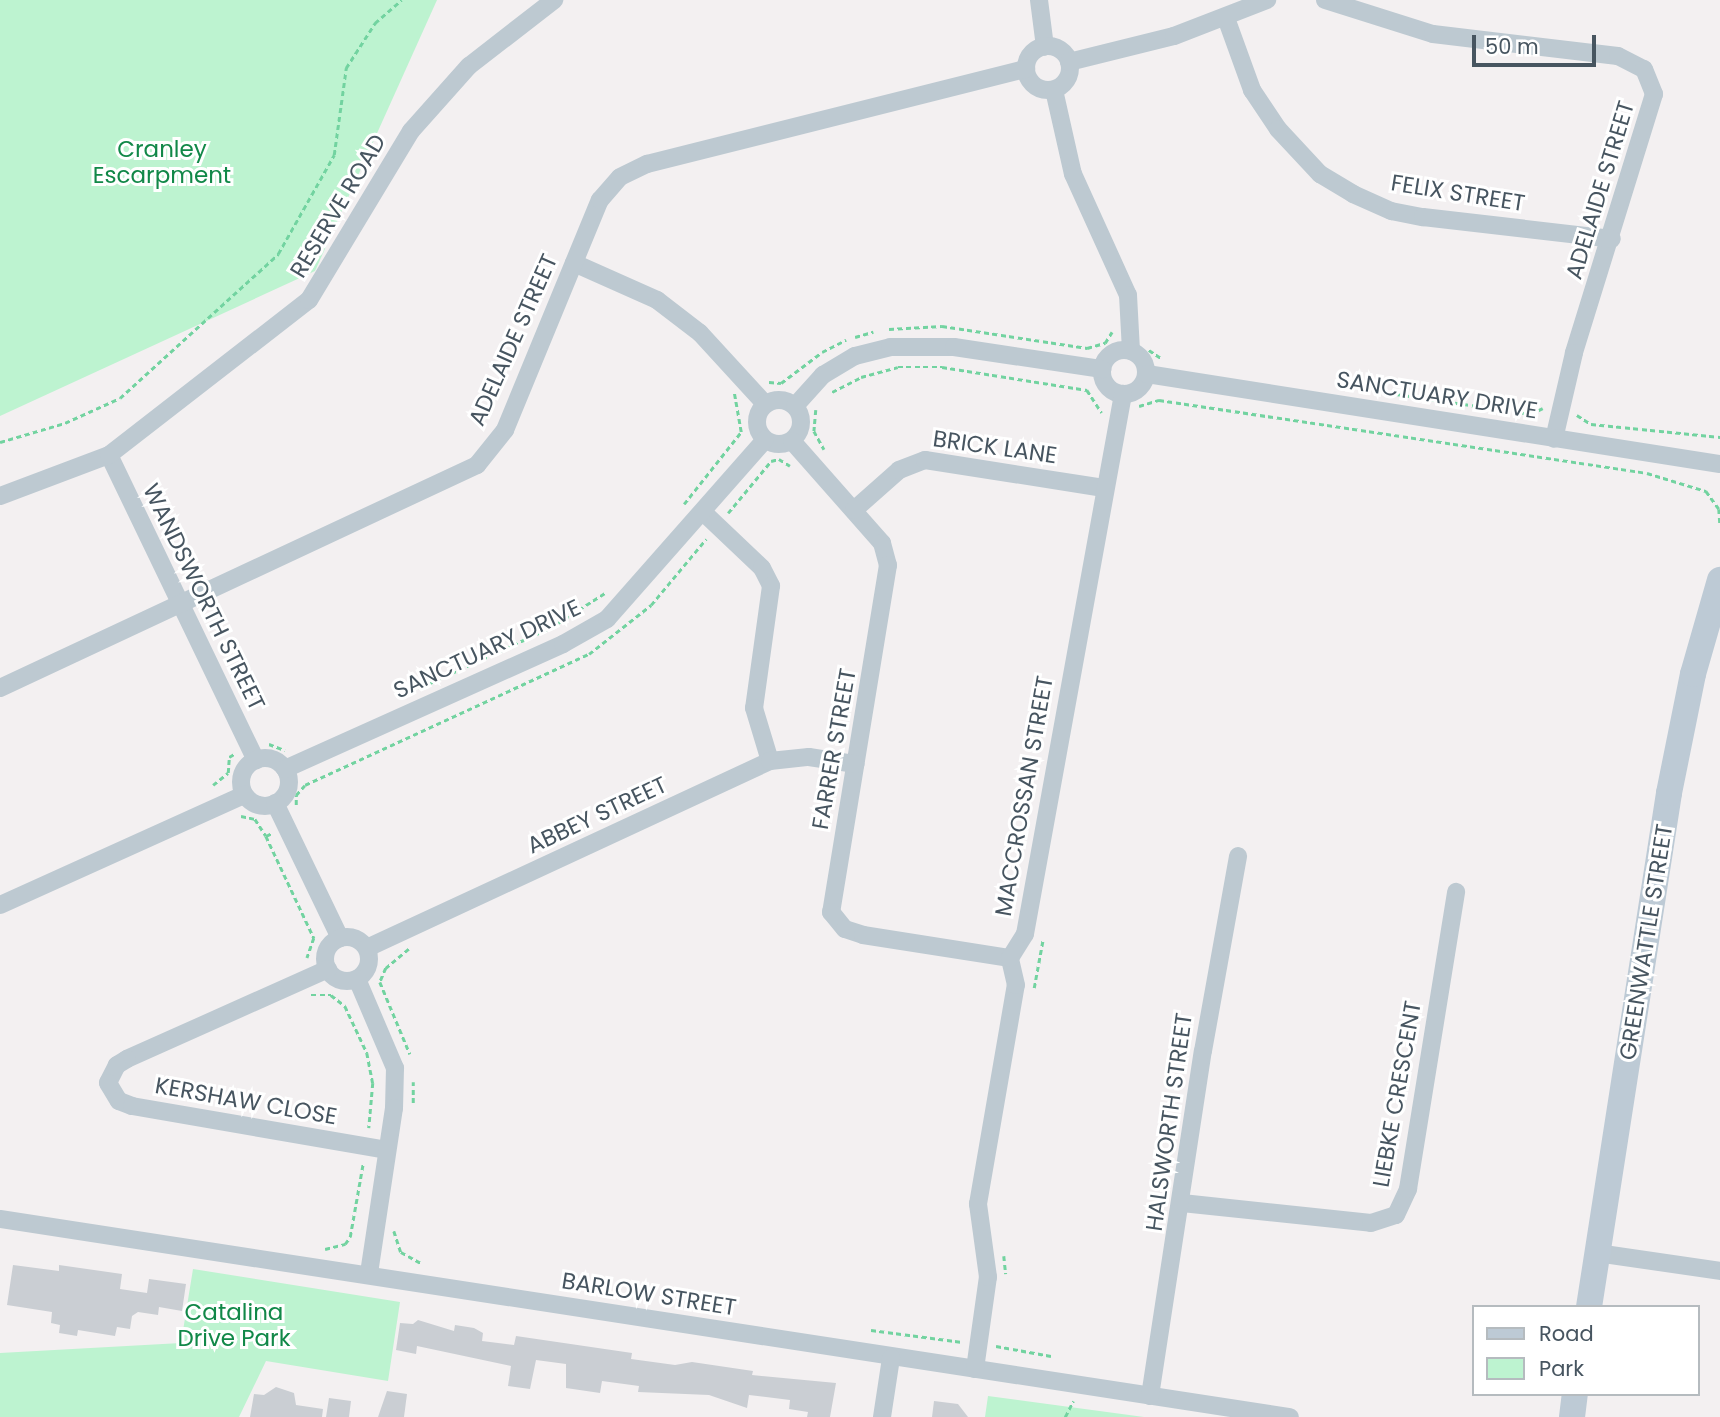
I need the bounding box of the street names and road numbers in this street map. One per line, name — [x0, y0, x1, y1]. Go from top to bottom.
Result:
street label: ADELAIDE STREET — [1560, 98, 1640, 282]
street label: RESERVE ROAD — [284, 129, 392, 283]
street label: FELIX STREET — [1389, 169, 1527, 217]
street label: ADELAIDE STREET — [463, 250, 563, 430]
street label: SANCTUARY DRIVE — [1334, 365, 1540, 425]
street label: BRICK LANE — [931, 425, 1059, 469]
street label: WANDSWORTH STREET — [137, 479, 271, 715]
street label: SANCTUARY DRIVE — [389, 594, 585, 704]
street label: FARRER STREET — [806, 666, 862, 832]
street label: MACCROSSAN STREET — [989, 674, 1059, 918]
street label: ABBEY STREET — [523, 771, 671, 859]
street label: GREENWATTLE STREET — [1614, 822, 1678, 1062]
street label: LIEBKE CRESCENT — [1367, 999, 1427, 1189]
street label: HALSWORTH STREET — [1140, 1011, 1198, 1233]
street label: KERSHAW CLOSE — [153, 1071, 339, 1131]
street label: BARLOW STREET — [560, 1267, 738, 1321]

